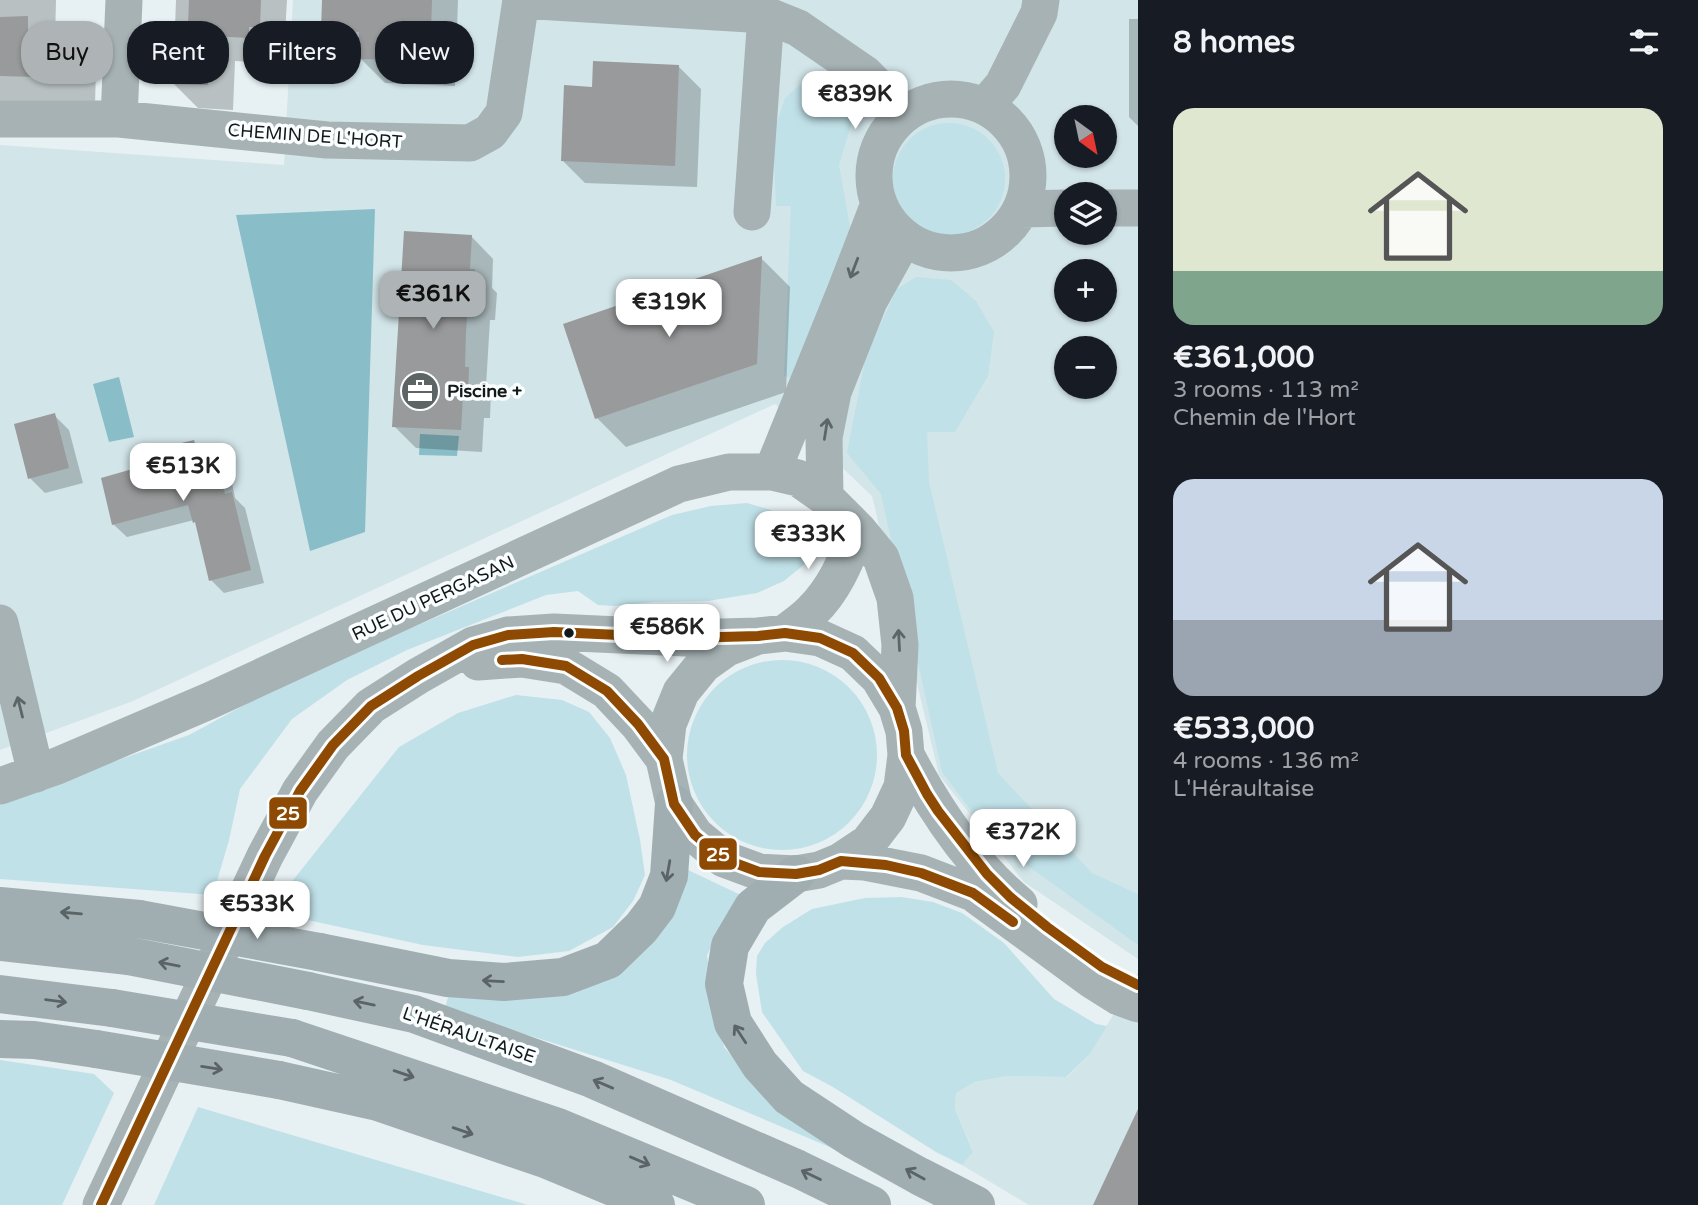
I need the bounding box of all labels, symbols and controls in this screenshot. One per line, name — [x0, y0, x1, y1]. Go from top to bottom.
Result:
chip: Buy — [21, 21, 113, 84]
chip: Rent — [127, 21, 229, 84]
chip: Filters — [243, 21, 361, 84]
chip: New — [375, 21, 474, 84]
icon: filters — [1625, 23, 1663, 61]
text: 8 homes — [1173, 24, 1295, 61]
pin: €839K — [806, 72, 904, 131]
text: €839K — [818, 80, 892, 108]
north arrow — [1054, 105, 1116, 168]
map controls — [1054, 105, 1117, 399]
street label: CHEMIN DE L'HORT — [227, 119, 403, 153]
icon: home — [1355, 153, 1481, 279]
button: layers — [1054, 182, 1117, 245]
one-way arrow — [847, 257, 860, 278]
button: + — [1054, 259, 1117, 322]
pin: €361K — [384, 272, 482, 331]
text: €361K — [396, 280, 470, 308]
pin: €319K — [620, 280, 718, 339]
text: €319K — [632, 288, 706, 316]
button: − — [1054, 336, 1117, 399]
text: €361,000 — [1173, 339, 1314, 376]
office icon: Piscine + — [399, 370, 441, 412]
text: 3 rooms · 113 m² — [1173, 376, 1359, 404]
place label: Piscine + — [447, 380, 522, 402]
text: Chemin de l'Hort — [1173, 404, 1356, 432]
one-way arrow — [820, 418, 833, 441]
pin: €513K — [134, 444, 232, 503]
text: €513K — [146, 452, 220, 480]
pin: €333K — [759, 512, 857, 571]
text: €333K — [771, 520, 845, 548]
icon: home — [1355, 524, 1481, 650]
street label: RUE DU PERGASAN — [348, 551, 518, 645]
pin: €586K — [618, 604, 716, 664]
text: €586K — [630, 613, 704, 641]
unlabelled marker — [562, 626, 576, 640]
one-way arrow — [892, 629, 905, 652]
one-way arrow — [13, 696, 26, 719]
text: €533,000 — [1173, 710, 1314, 747]
text: 4 rooms · 136 m² — [1173, 747, 1359, 775]
text: L'Héraultaise — [1173, 775, 1314, 803]
line badge: 25 — [268, 796, 308, 830]
text: 25 — [276, 803, 300, 825]
pin: €372K — [974, 810, 1072, 869]
text: €372K — [986, 818, 1060, 846]
line badge: 25 — [698, 837, 738, 871]
text: 25 — [706, 844, 730, 866]
one-way arrow — [661, 859, 674, 882]
pin: €533K — [208, 881, 306, 941]
text: €533K — [220, 890, 294, 918]
one-way arrow — [60, 906, 83, 919]
one-way arrow — [158, 957, 181, 970]
one-way arrow — [483, 974, 505, 987]
one-way arrow — [44, 995, 67, 1008]
one-way arrow — [353, 996, 376, 1010]
street label: L'HÉRAULTAISE — [400, 1002, 538, 1068]
one-way arrow — [733, 1025, 747, 1045]
one-way arrow — [200, 1062, 223, 1075]
one-way arrow — [392, 1069, 414, 1081]
one-way arrow — [593, 1076, 614, 1089]
one-way arrow — [451, 1126, 473, 1138]
one-way arrow — [629, 1155, 651, 1168]
one-way arrow — [905, 1167, 926, 1180]
one-way arrow — [801, 1168, 822, 1182]

